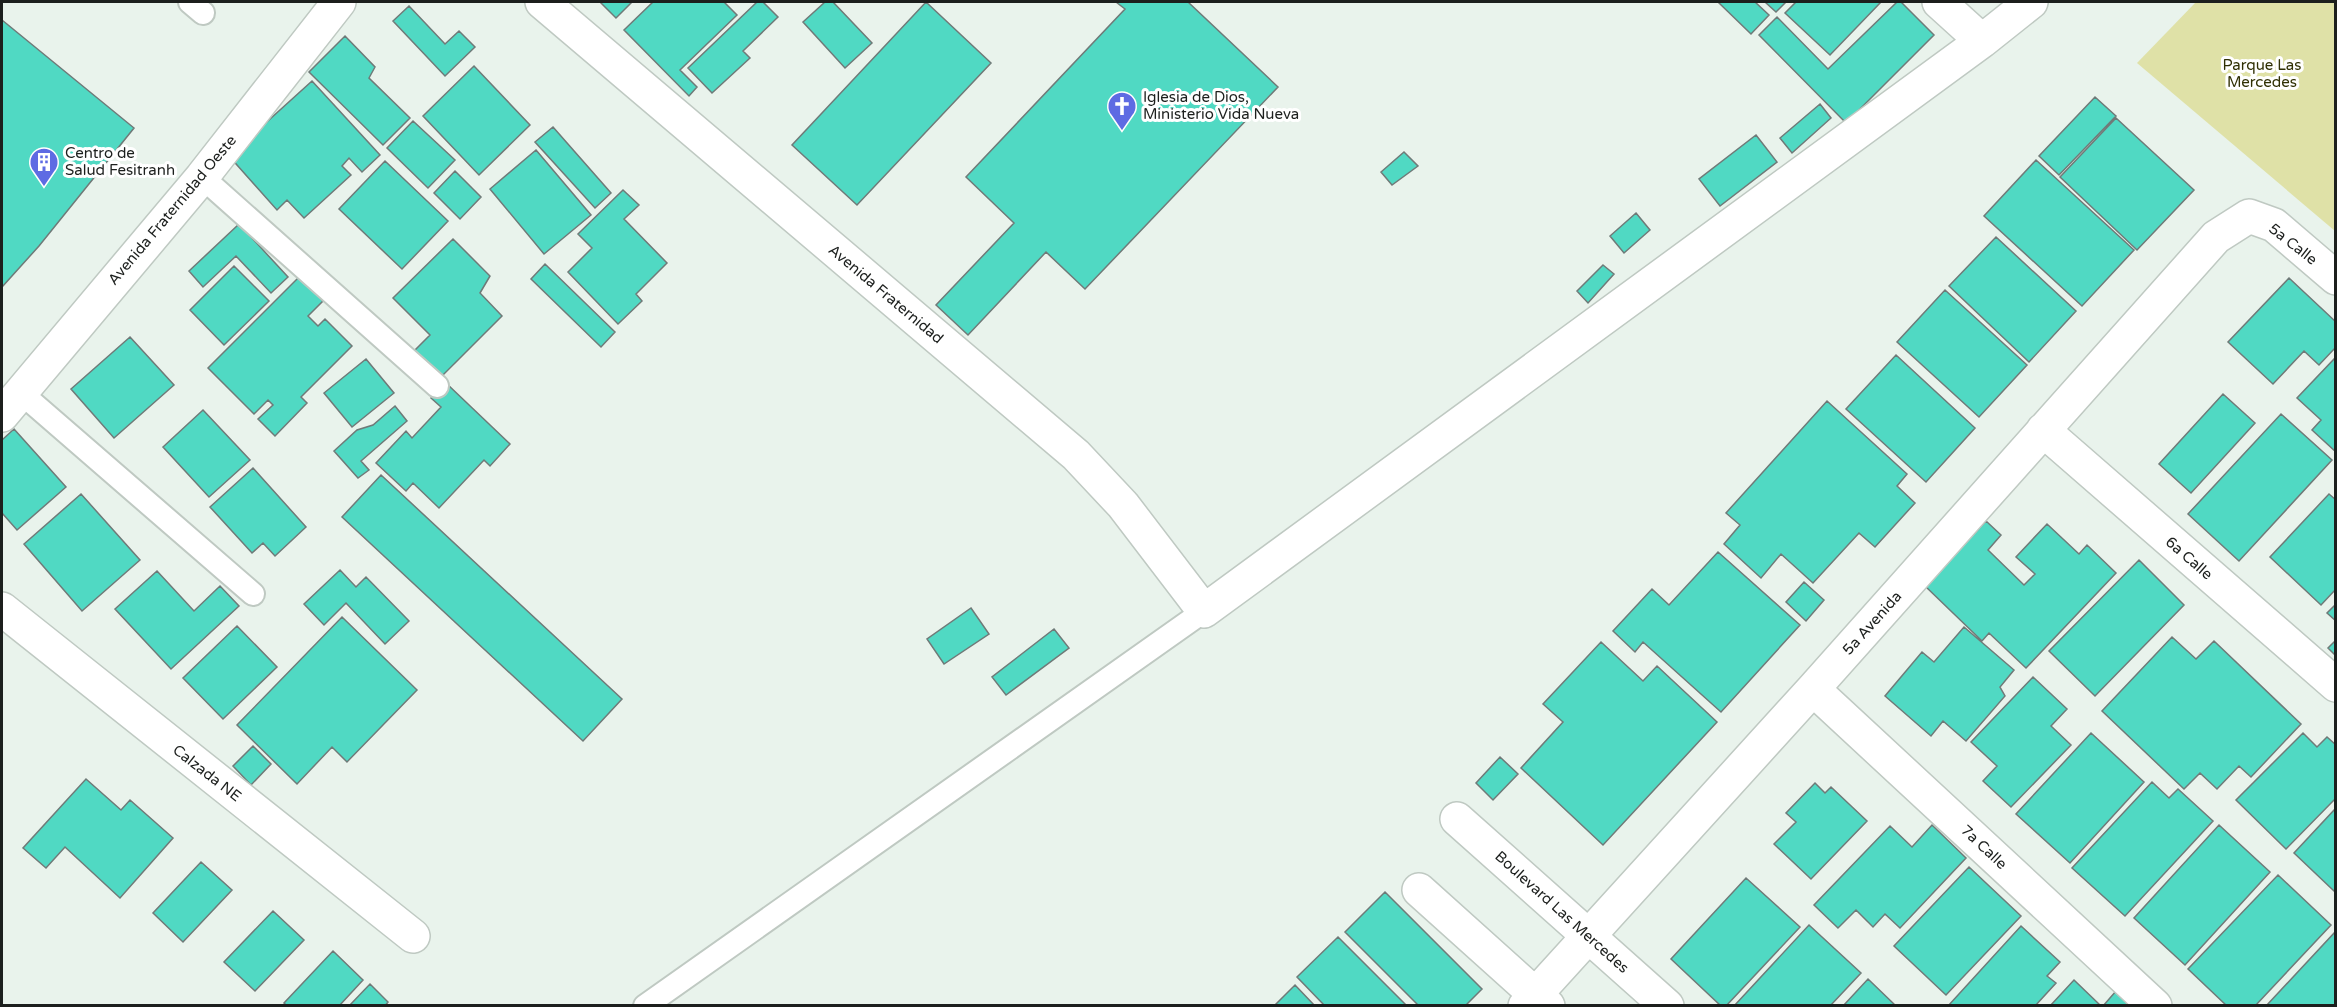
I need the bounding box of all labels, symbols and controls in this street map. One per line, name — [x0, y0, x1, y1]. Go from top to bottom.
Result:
park label: Parque Las Mercedes — [2223, 56, 2301, 91]
place label: Iglesia de Dios, Ministerio Vida Nueva — [1143, 88, 1299, 123]
church icon: Iglesia de Dios, Ministerio Vida Nueva — [1106, 90, 1138, 132]
street label: Avenida Fraternidad Oeste — [104, 131, 240, 289]
place label: Centro de Salud Fesitranh — [65, 144, 175, 179]
building icon: Centro de Salud Fesitranh — [28, 146, 60, 188]
street label: 5a Calle — [2265, 219, 2321, 269]
street label: Avenida Fraternidad — [825, 241, 947, 347]
street label: 6a Calle — [2162, 533, 2216, 583]
street label: 5a Avenida — [1839, 587, 1905, 659]
street label: Calzada NE — [169, 741, 245, 805]
street label: 7a Calle — [1957, 821, 2011, 873]
street label: Boulevard Las Mercedes — [1491, 847, 1633, 977]

